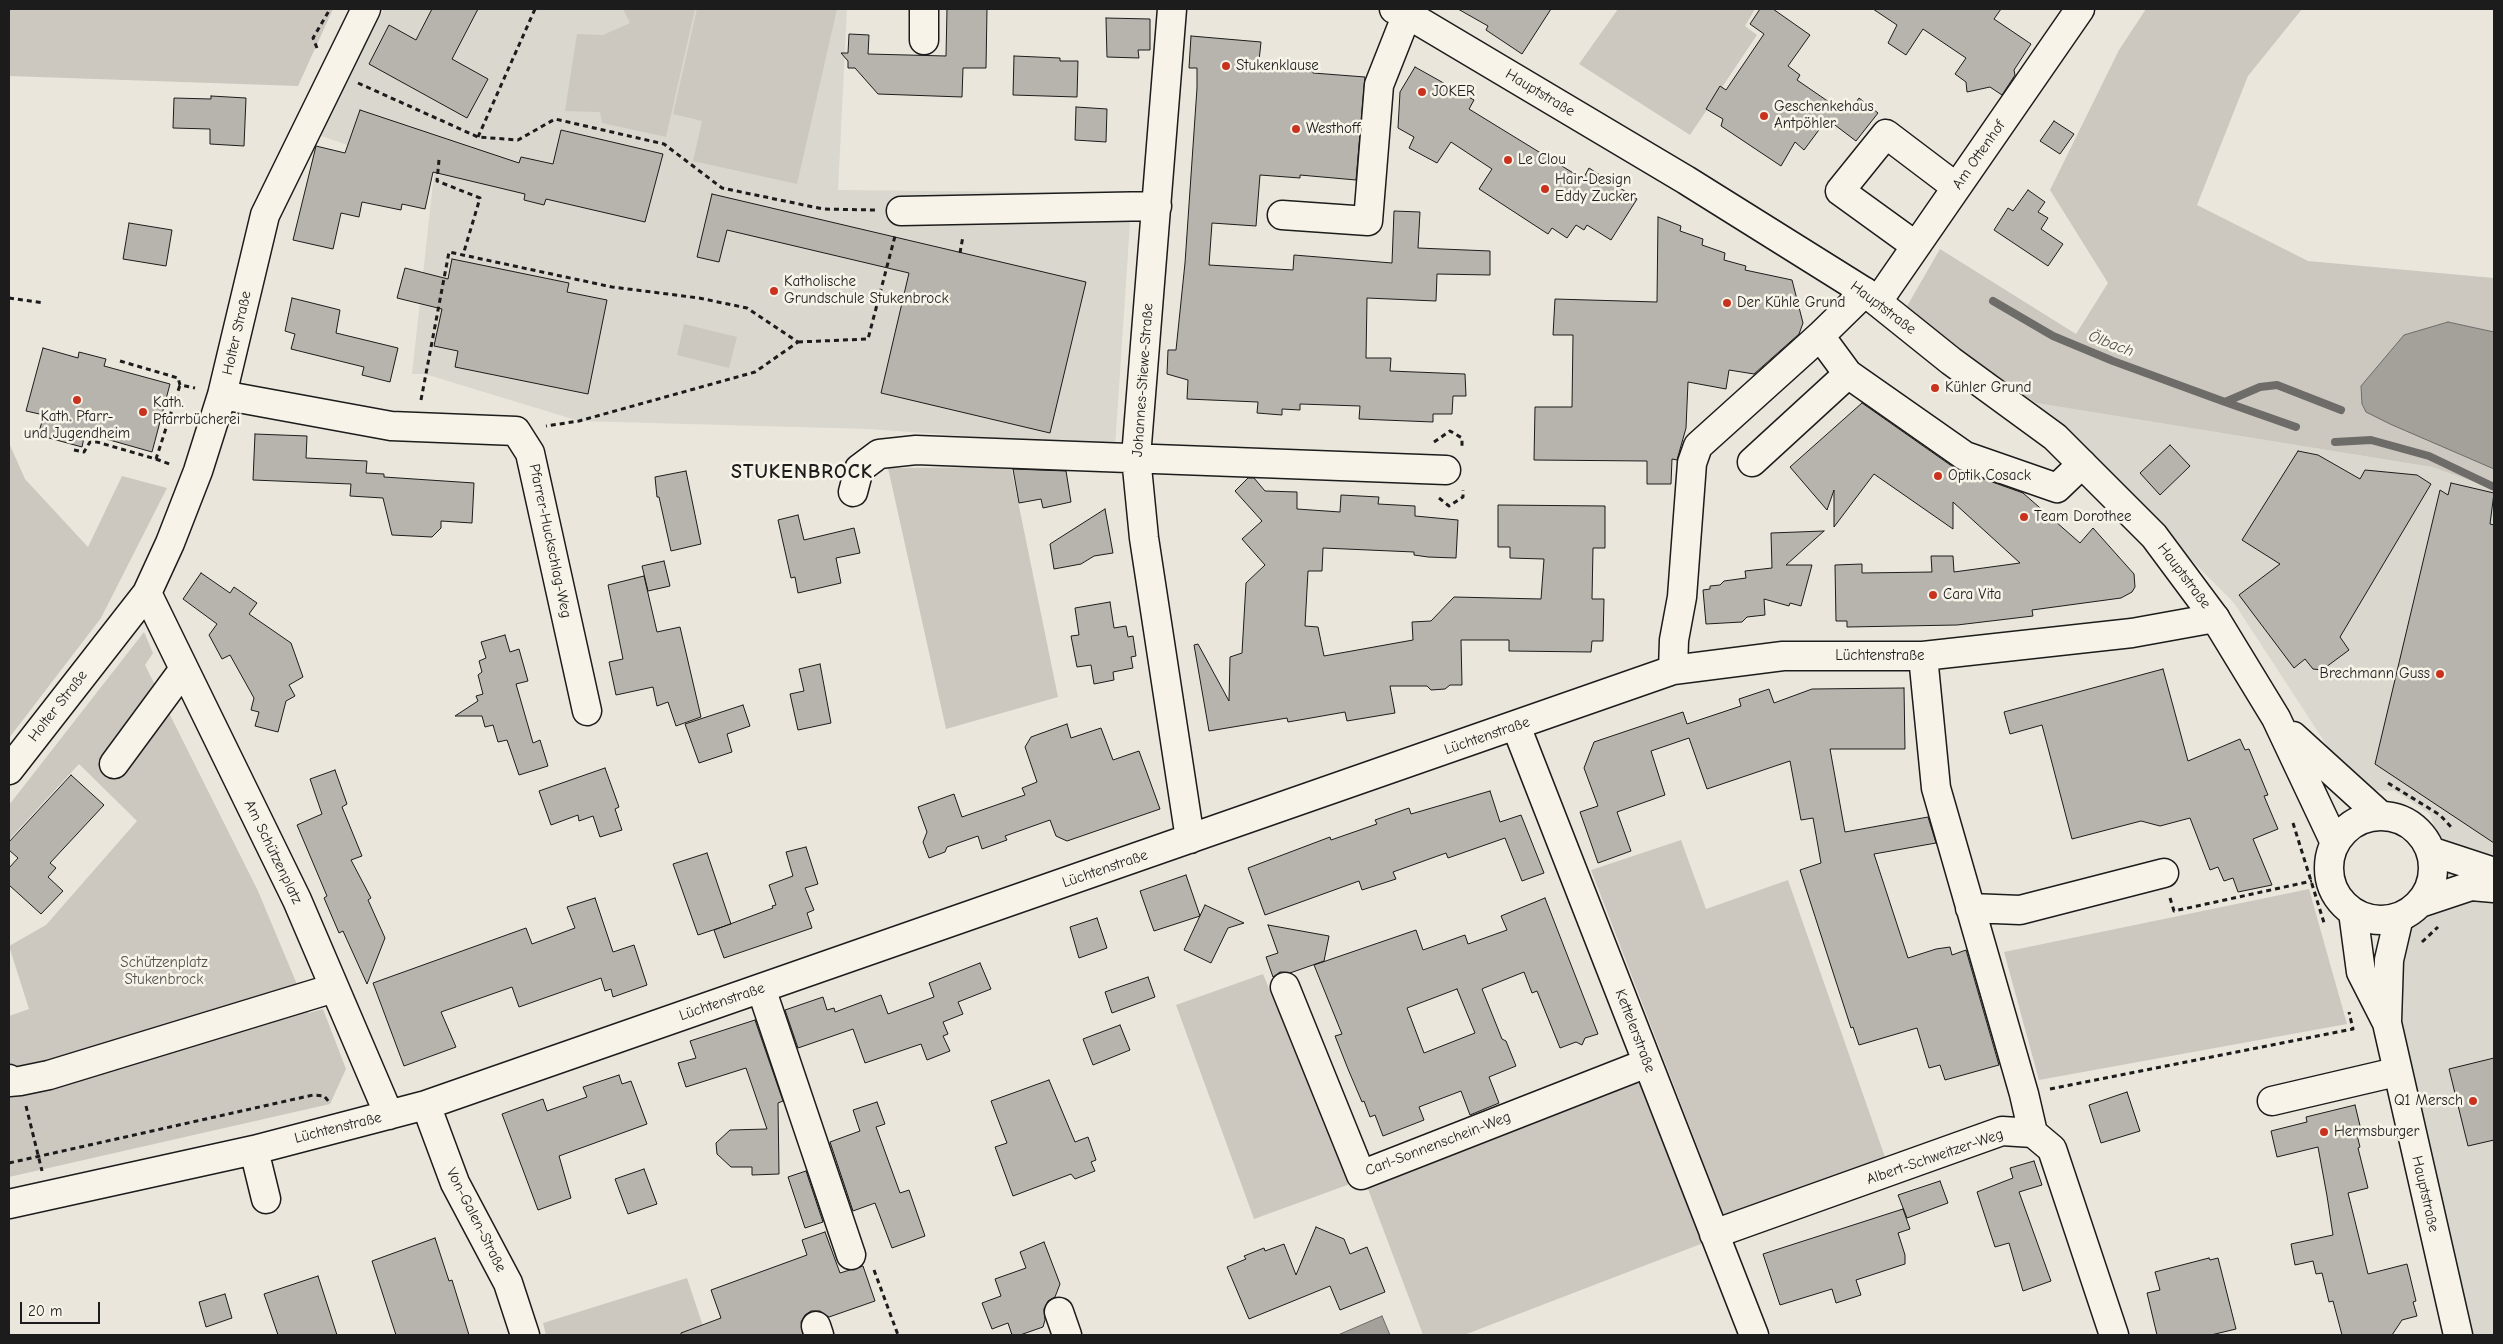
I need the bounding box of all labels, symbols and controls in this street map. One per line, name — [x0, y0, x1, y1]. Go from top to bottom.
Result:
place label: Stukenklause — [1236, 57, 1319, 75]
marker: Stukenklause — [1220, 60, 1232, 72]
street label: Hauptstraße — [1502, 65, 1578, 121]
place label: JOKER — [1432, 83, 1475, 101]
marker: JOKER — [1416, 86, 1428, 98]
place label: Geschenkehaus Antpöhler — [1774, 98, 1874, 133]
marker: Geschenkehaus Antpöhler — [1758, 110, 1770, 122]
street label: Am Ottenhof — [1949, 117, 2009, 193]
place label: Westhoff — [1306, 120, 1360, 138]
marker: Westhoff — [1290, 123, 1302, 135]
place label: Le Clou — [1518, 151, 1566, 169]
marker: Le Clou — [1502, 154, 1514, 166]
place label: Hair-Design Eddy Zucker — [1555, 171, 1636, 206]
marker: Hair-Design Eddy Zucker — [1539, 183, 1551, 195]
place label: Katholische Grundschule Stukenbrock — [784, 273, 949, 308]
street label: Hauptstraße — [1847, 277, 1919, 339]
marker: Katholische Grundschule Stukenbrock — [768, 285, 780, 297]
street label: Holter Straße — [219, 289, 255, 377]
place label: Der Kühle Grund — [1737, 294, 1845, 312]
marker: Der Kühle Grund — [1721, 297, 1733, 309]
street label: Johannes-Stiewe-Straße — [1129, 303, 1157, 457]
water label: Ölbach — [2086, 327, 2136, 361]
place label: Kühler Grund — [1945, 379, 2031, 397]
marker: Kühler Grund — [1929, 382, 1941, 394]
marker: Kath. Pfarr- und Jugendheim — [71, 394, 83, 406]
place label: Kath. Pfarrbücherei — [153, 394, 240, 429]
marker: Kath. Pfarrbücherei — [137, 406, 149, 418]
place label: Kath. Pfarr- und Jugendheim — [24, 408, 130, 443]
district label: STUKENBROCK — [730, 460, 874, 484]
street label: Pfarrer-Huckschlag-Weg — [525, 462, 575, 620]
place label: Optik Cosack — [1948, 467, 2031, 485]
marker: Optik Cosack — [1932, 470, 1944, 482]
place label: Team Dorothee — [2034, 508, 2132, 526]
marker: Team Dorothee — [2018, 511, 2030, 523]
street label: Hauptstraße — [2153, 540, 2215, 612]
place label: Cara Vita — [1943, 586, 2001, 604]
marker: Cara Vita — [1927, 589, 1939, 601]
street label: Lüchtenstraße — [1835, 647, 1925, 665]
place label: Brechmann Guss — [2320, 665, 2430, 683]
street label: Holter Straße — [25, 667, 91, 745]
marker: Brechmann Guss — [2434, 668, 2446, 680]
street label: Lüchtenstraße — [1442, 713, 1532, 759]
street label: Am Schützenplatz — [240, 797, 306, 907]
street label: Lüchtenstraße — [1060, 846, 1150, 892]
park label: Schützenplatz Stukenbrock — [120, 954, 208, 989]
street label: Lüchtenstraße — [677, 979, 767, 1025]
street label: Kettelerstraße — [1611, 987, 1659, 1075]
place label: Q1 Mersch — [2394, 1092, 2463, 1110]
marker: Q1 Mersch — [2467, 1095, 2479, 1107]
street label: Lüchtenstraße — [293, 1108, 383, 1148]
street label: Carl-Sonnenschein-Weg — [1363, 1108, 1513, 1180]
place label: Hermsburger — [2334, 1123, 2420, 1141]
street label: Albert-Schweitzer-Weg — [1864, 1125, 2006, 1189]
marker: Hermsburger — [2318, 1126, 2330, 1138]
street label: Hauptstraße — [2407, 1154, 2443, 1234]
street label: Von-Galen-Straße — [442, 1165, 510, 1275]
scale bar — [22, 1292, 102, 1324]
text: 20 m — [28, 1302, 62, 1320]

